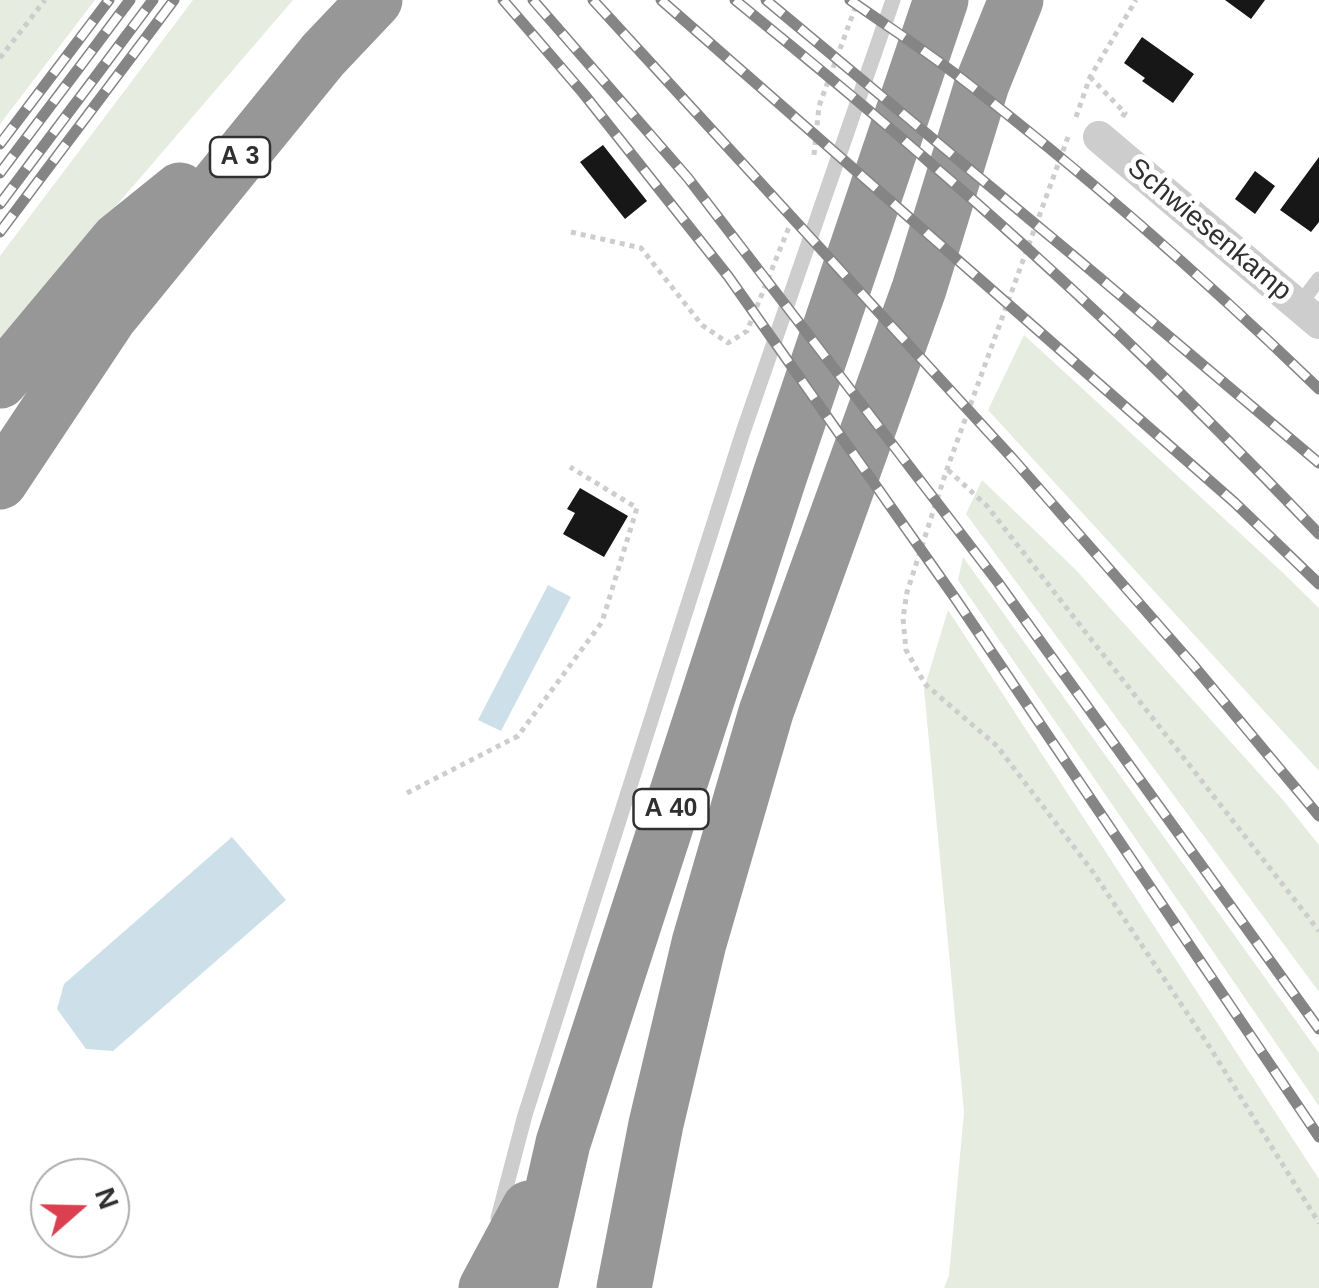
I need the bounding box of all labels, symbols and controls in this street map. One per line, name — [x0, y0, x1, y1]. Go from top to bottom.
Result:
road number: A 3 — [210, 137, 270, 177]
street label: Schwiesenkamp — [1120, 152, 1298, 308]
road number: A 40 — [634, 789, 708, 829]
north arrow — [30, 1158, 130, 1258]
text: N — [89, 1183, 125, 1213]

